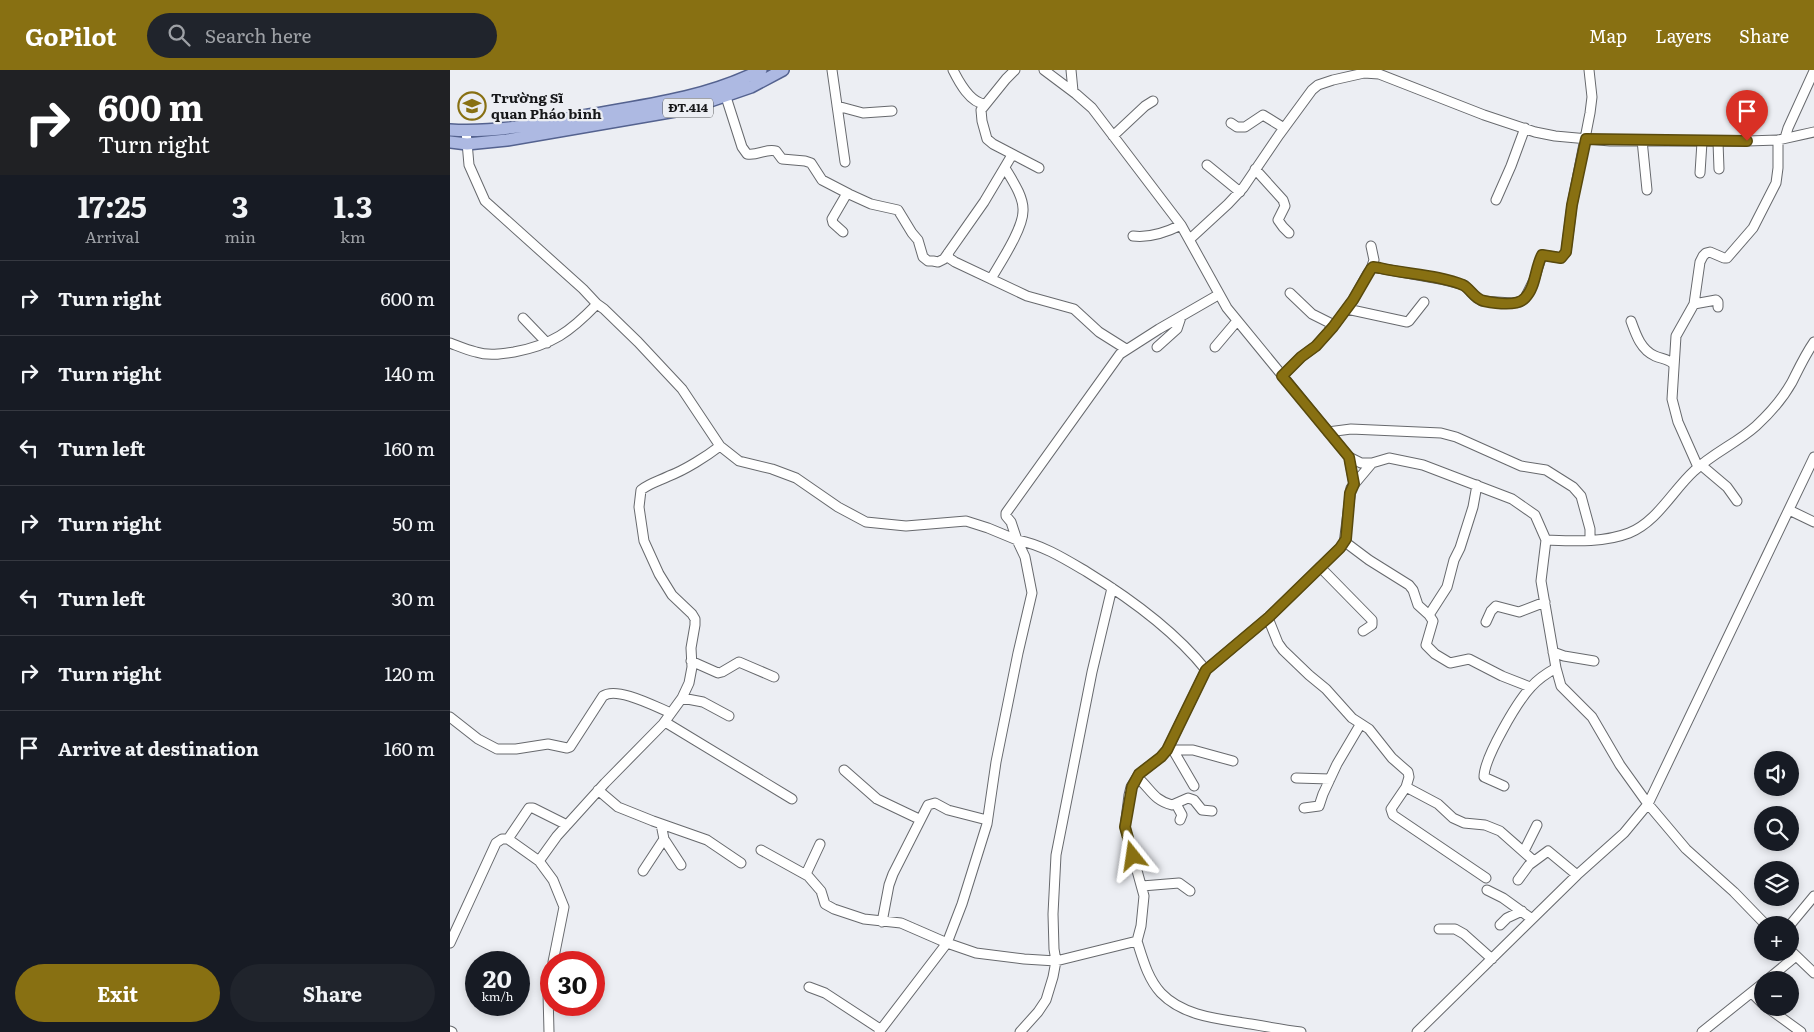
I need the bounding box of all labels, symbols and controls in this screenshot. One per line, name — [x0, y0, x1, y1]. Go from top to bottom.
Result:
search box — [147, 13, 497, 58]
text: GoPilot — [25, 18, 117, 53]
icon: search — [165, 21, 193, 49]
text: Search here — [205, 21, 311, 49]
text: Map — [1589, 22, 1627, 49]
text: Layers — [1655, 22, 1711, 49]
text: Share — [1739, 22, 1789, 49]
text: 600 m — [98, 80, 203, 132]
place label: Trường Sĩ quan Pháo binh — [491, 87, 602, 123]
icon: right — [15, 90, 80, 155]
pin — [1726, 90, 1768, 141]
school or university icon: Trường Sĩ quan Pháo binh — [457, 91, 487, 121]
icon: arrive — [1733, 97, 1761, 125]
road number: ĐT.414 — [663, 98, 713, 118]
text: Turn right — [98, 127, 210, 160]
text: 17:25 — [78, 183, 147, 227]
text: 3 — [232, 183, 249, 227]
text: 1.3 — [333, 183, 372, 227]
text: Arrival — [85, 224, 140, 248]
text: min — [224, 224, 256, 248]
text: km — [340, 224, 366, 248]
icon: right — [15, 284, 43, 312]
text: Turn right — [58, 284, 162, 312]
text: 600 m — [381, 284, 435, 312]
icon: right — [15, 359, 43, 387]
text: Turn right — [58, 359, 162, 387]
text: 140 m — [384, 359, 435, 387]
icon: left — [15, 434, 43, 462]
text: Turn left — [58, 434, 145, 462]
text: 160 m — [384, 434, 435, 462]
icon: right — [15, 509, 43, 537]
text: Turn right — [58, 509, 162, 537]
text: 50 m — [392, 509, 435, 537]
icon: left — [15, 584, 43, 612]
text: Turn left — [58, 584, 145, 612]
text: 30 m — [391, 584, 435, 612]
icon: right — [15, 659, 43, 687]
text: Turn right — [58, 659, 162, 687]
text: 120 m — [384, 659, 435, 687]
icon: arrive — [15, 734, 43, 762]
text: Arrive at destination — [58, 734, 259, 762]
text: 160 m — [384, 734, 435, 762]
map controls — [1754, 751, 1799, 1016]
button: sound — [1754, 751, 1799, 796]
button: search — [1754, 806, 1799, 851]
position arrow — [1106, 829, 1158, 881]
button: layers — [1754, 861, 1799, 906]
button: + — [1754, 916, 1799, 961]
speed limit sign: 30 — [540, 951, 605, 1016]
text: 20 — [483, 959, 512, 996]
button: Exit — [15, 964, 220, 1022]
button: Share — [230, 964, 435, 1022]
button: − — [1754, 971, 1799, 1016]
text: km/h — [482, 987, 513, 1005]

